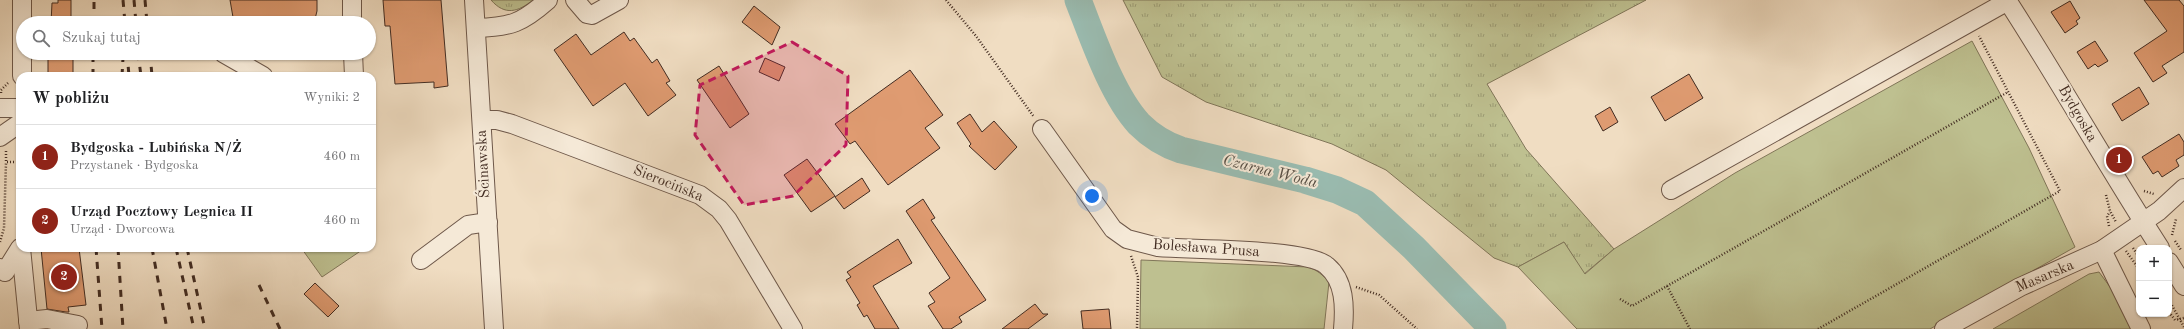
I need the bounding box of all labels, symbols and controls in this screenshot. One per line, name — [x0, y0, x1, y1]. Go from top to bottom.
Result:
search box — [16, 16, 376, 60]
icon: search — [30, 27, 52, 49]
text: Szukaj tutaj — [62, 31, 141, 46]
street label: Bydgoska — [2055, 83, 2099, 145]
text: W pobliżu — [32, 90, 109, 107]
text: Wyniki: 2 — [304, 91, 360, 104]
street label: Ścinawska — [471, 129, 493, 199]
text: Bydgoska - Lubińska N/Ż — [70, 141, 242, 156]
pin: 1 — [2106, 145, 2132, 175]
text: 1 — [41, 150, 49, 163]
text: 460 m — [323, 150, 360, 163]
water label: Czarna Woda — [1221, 152, 1319, 192]
text: Przystanek · Bydgoska — [70, 159, 198, 172]
street label: Sierocińska — [631, 163, 706, 205]
your location — [1082, 186, 1102, 206]
text: Urząd Pocztowy Legnica II — [70, 205, 253, 220]
text: 2 — [41, 214, 49, 227]
text: 460 m — [323, 214, 360, 227]
text: Urząd · Dworcowa — [70, 223, 175, 236]
street label: Bolesława Prusa — [1152, 238, 1261, 260]
map controls — [2136, 245, 2172, 317]
button: + — [2136, 245, 2172, 281]
street label: Masarska — [2014, 258, 2077, 296]
pin: 2 — [51, 262, 77, 292]
button: − — [2136, 281, 2172, 317]

